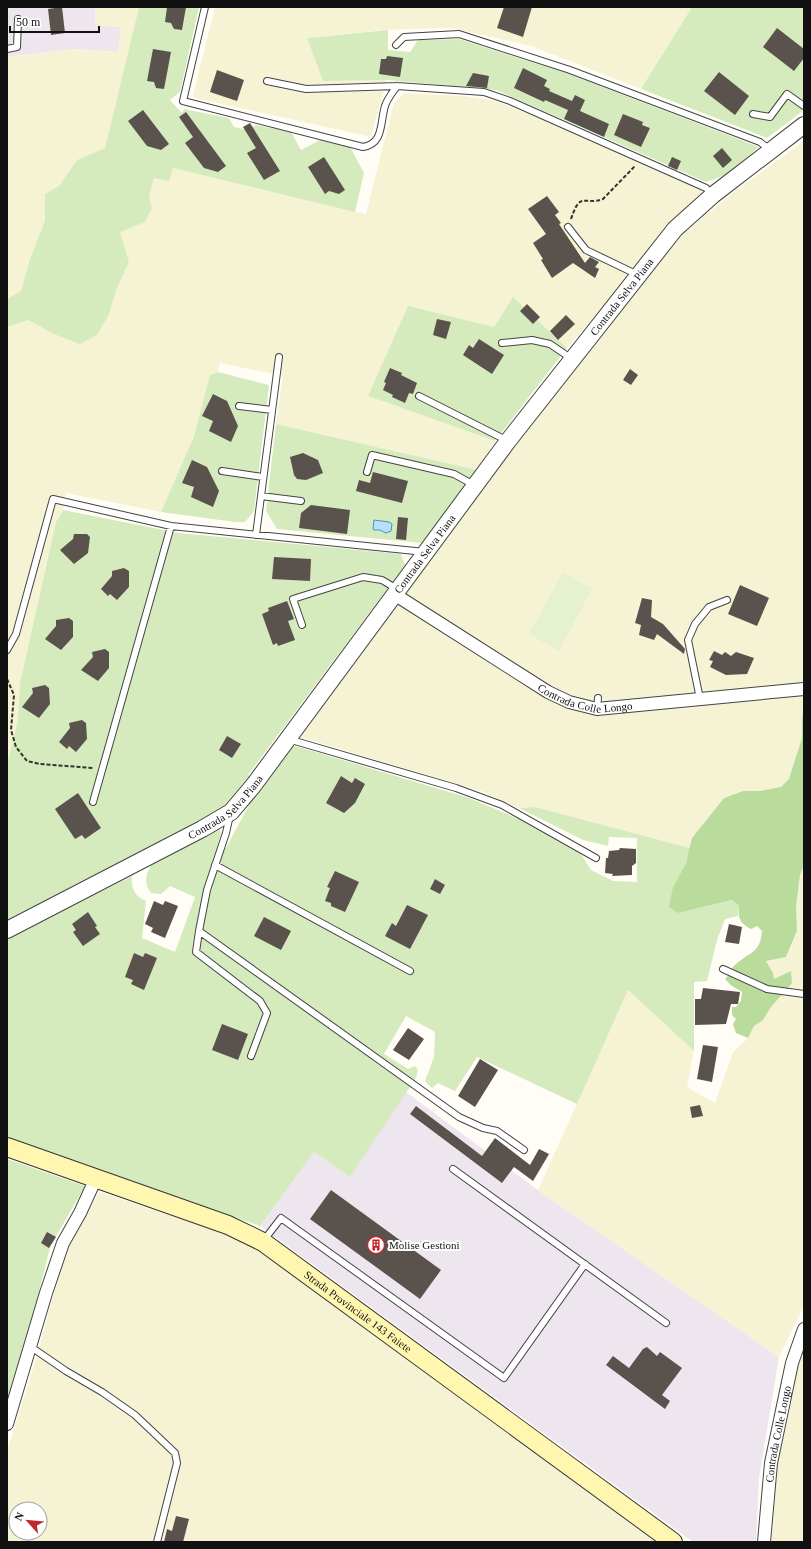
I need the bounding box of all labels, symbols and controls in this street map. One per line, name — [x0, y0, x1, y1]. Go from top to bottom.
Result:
scale bar — [10, 8, 99, 34]
text: 50 m — [16, 15, 41, 29]
street label: Contrada Selva Piana — [588, 256, 656, 338]
street label: Contrada Selva Piana — [392, 512, 458, 596]
street label: Contrada Colle Longo — [536, 681, 633, 715]
street label: Contrada Selva Piana — [186, 773, 265, 841]
building icon: Molise Gestioni — [366, 1235, 386, 1255]
place label: Molise Gestioni — [389, 1239, 460, 1251]
street label: Strada Provinciale 143 Faiete — [302, 1268, 414, 1355]
street label: Contrada Colle Longo — [763, 1384, 793, 1483]
north arrow — [8, 1501, 48, 1541]
text: N — [12, 1510, 26, 1523]

